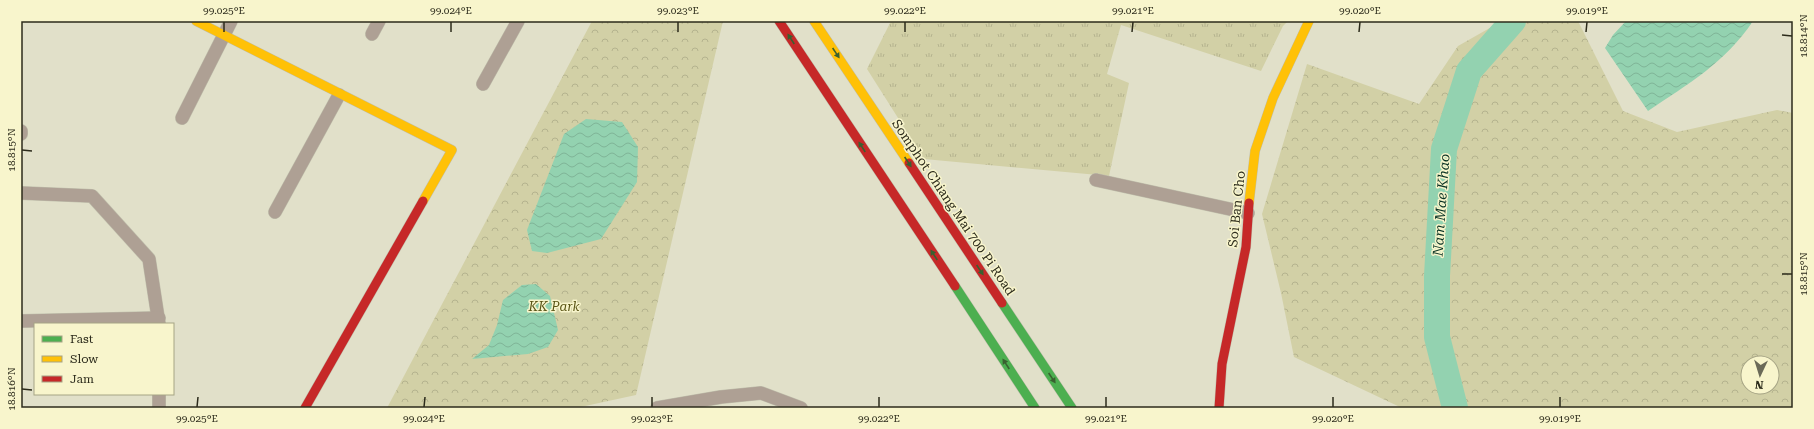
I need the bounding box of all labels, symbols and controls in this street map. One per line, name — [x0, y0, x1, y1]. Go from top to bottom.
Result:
text: 99.025°E — [203, 5, 245, 16]
text: 99.024°E — [430, 5, 472, 16]
text: 99.023°E — [657, 5, 699, 16]
text: 99.022°E — [884, 5, 926, 16]
text: 99.021°E — [1112, 5, 1154, 16]
text: 99.020°E — [1339, 5, 1381, 16]
text: 99.019°E — [1566, 5, 1608, 16]
text: 18.814°N — [1798, 14, 1809, 58]
one-way arrow — [787, 33, 795, 44]
one-way arrow — [832, 48, 840, 59]
street label: Somphot Chiang Mai 700 Pi Road — [889, 117, 1019, 299]
text: 18.815°N — [6, 128, 17, 172]
one-way arrow — [859, 141, 866, 153]
water label: Nam Mae Khao — [1429, 153, 1453, 258]
one-way arrow — [904, 156, 912, 167]
street label: Soi Ban Cho — [1225, 170, 1248, 248]
one-way arrow — [930, 250, 938, 261]
text: 18.815°N — [1798, 252, 1809, 296]
one-way arrow — [976, 264, 984, 275]
park label: KK Park — [528, 299, 580, 314]
legend — [34, 323, 174, 395]
text: Fast — [70, 332, 94, 346]
text: Slow — [70, 352, 98, 366]
north arrow — [1740, 355, 1780, 395]
one-way arrow — [1002, 359, 1010, 369]
text: 18.816°N — [6, 367, 17, 411]
text: Jam — [70, 372, 94, 386]
one-way arrow — [1048, 373, 1056, 383]
text: N — [1754, 378, 1764, 391]
text: 99.025°E — [176, 413, 218, 424]
text: 99.024°E — [403, 413, 445, 424]
text: 99.023°E — [631, 413, 673, 424]
text: 99.022°E — [858, 413, 900, 424]
text: 99.021°E — [1085, 413, 1127, 424]
text: 99.020°E — [1312, 413, 1354, 424]
text: 99.019°E — [1539, 413, 1581, 424]

